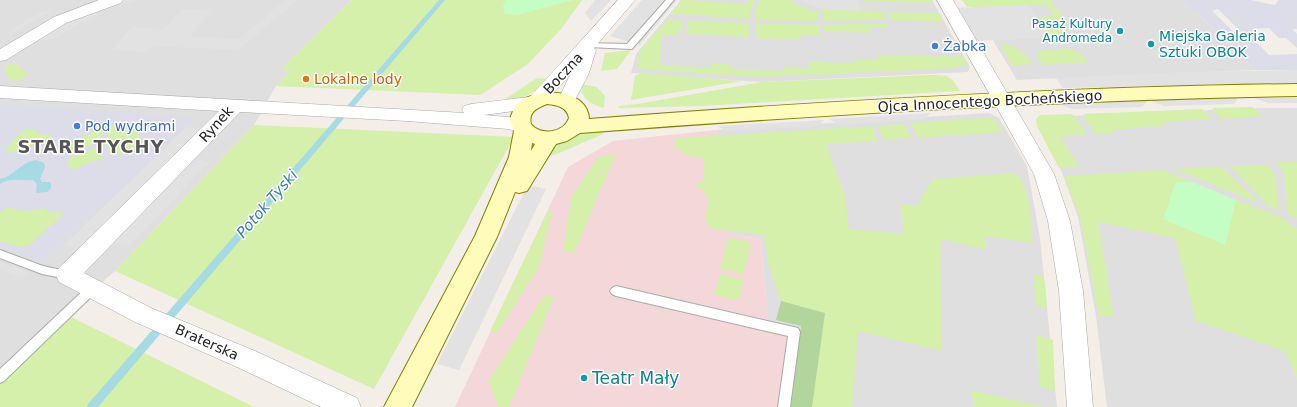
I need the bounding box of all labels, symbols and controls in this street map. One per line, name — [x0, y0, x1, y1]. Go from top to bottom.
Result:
place label: Pasaż Kultury Andromeda — [1032, 17, 1112, 45]
marker: Pasaż Kultury Andromeda — [1115, 26, 1125, 36]
place label: Miejska Galeria Sztuki OBOK — [1159, 28, 1266, 60]
place label: Żabka — [943, 37, 987, 54]
marker: Miejska Galeria Sztuki OBOK — [1146, 39, 1156, 49]
marker: Żabka — [930, 41, 940, 51]
street label: Boczna — [540, 49, 586, 97]
place label: Lokalne lody — [314, 71, 402, 87]
marker: Lokalne lody — [301, 74, 311, 84]
street label: Ojca Innocentego Bocheńskiego — [877, 87, 1103, 115]
street label: Rynek — [196, 102, 237, 145]
place label: Pod wydrami — [85, 118, 175, 134]
marker: Pod wydrami — [72, 121, 82, 131]
district label: STARE TYCHY — [17, 136, 165, 157]
water label: Potok Tyski — [233, 166, 302, 242]
street label: Braterska — [173, 321, 241, 363]
place label: Teatr Mały — [591, 368, 679, 388]
marker: Teatr Mały — [579, 373, 589, 383]

